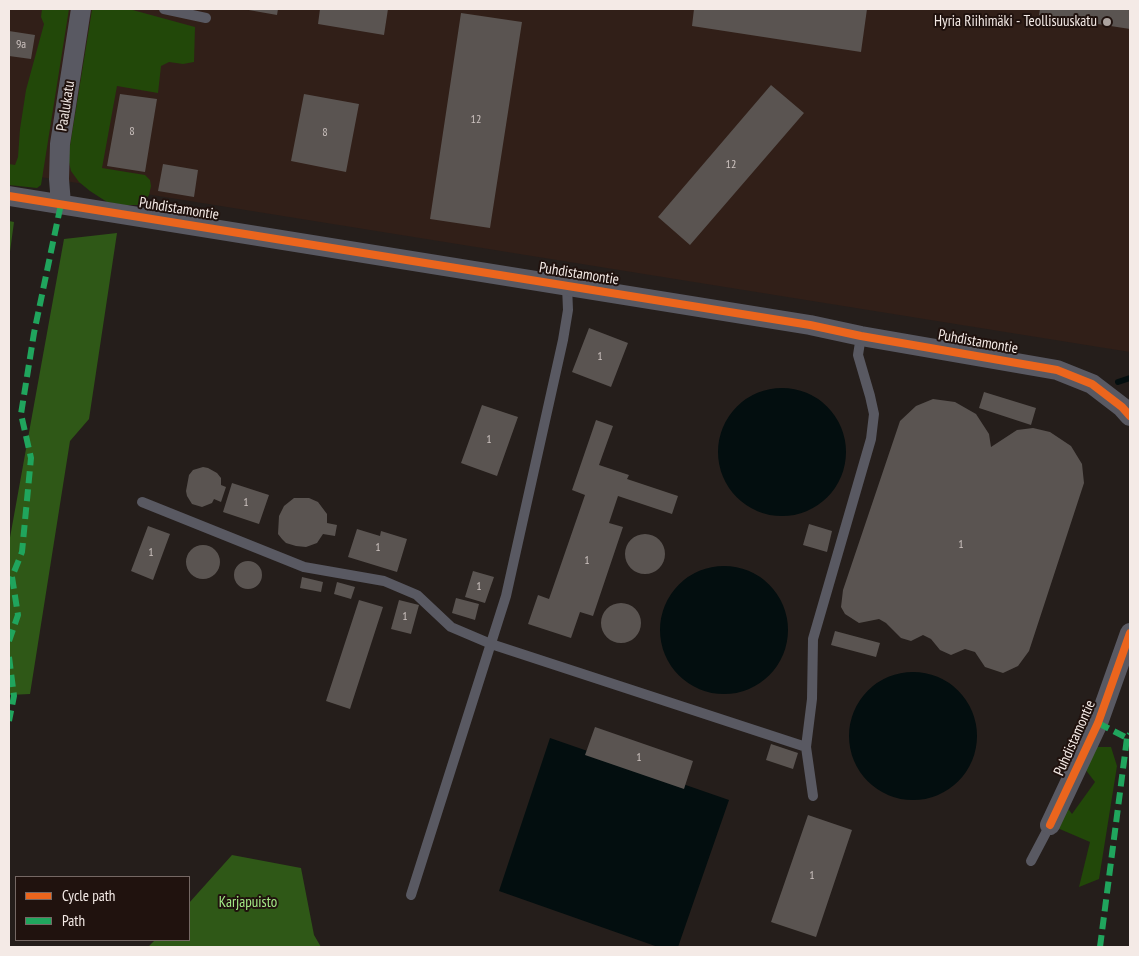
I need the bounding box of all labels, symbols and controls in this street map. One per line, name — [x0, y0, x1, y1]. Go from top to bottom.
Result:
place label: Hyria Riihimäki - Teollisuuskatu — [934, 13, 1097, 31]
marker: Hyria Riihimäki - Teollisuuskatu — [1101, 16, 1113, 28]
house number: 9a — [16, 38, 26, 52]
street label: Paalukatu — [53, 79, 79, 133]
house number: 12 — [471, 113, 481, 127]
house number: 8 — [129, 125, 135, 139]
house number: 8 — [322, 126, 328, 140]
house number: 12 — [726, 158, 736, 172]
street label: Puhdistamontie — [138, 194, 220, 224]
street label: Puhdistamontie — [538, 259, 620, 289]
street label: Puhdistamontie — [937, 326, 1019, 358]
house number: 1 — [597, 350, 603, 364]
house number: 1 — [486, 433, 492, 447]
house number: 1 — [243, 496, 249, 510]
house number: 1 — [958, 538, 964, 552]
house number: 1 — [375, 541, 381, 555]
house number: 1 — [148, 546, 154, 560]
house number: 1 — [584, 554, 590, 568]
house number: 1 — [476, 580, 482, 594]
house number: 1 — [402, 610, 408, 624]
street label: Puhdistamontie — [1050, 697, 1100, 779]
house number: 1 — [636, 751, 642, 765]
house number: 1 — [809, 869, 815, 883]
legend — [15, 876, 190, 941]
text: Cycle path — [62, 886, 115, 905]
park label: Karjapuisto — [219, 894, 277, 912]
text: Path — [62, 911, 85, 930]

